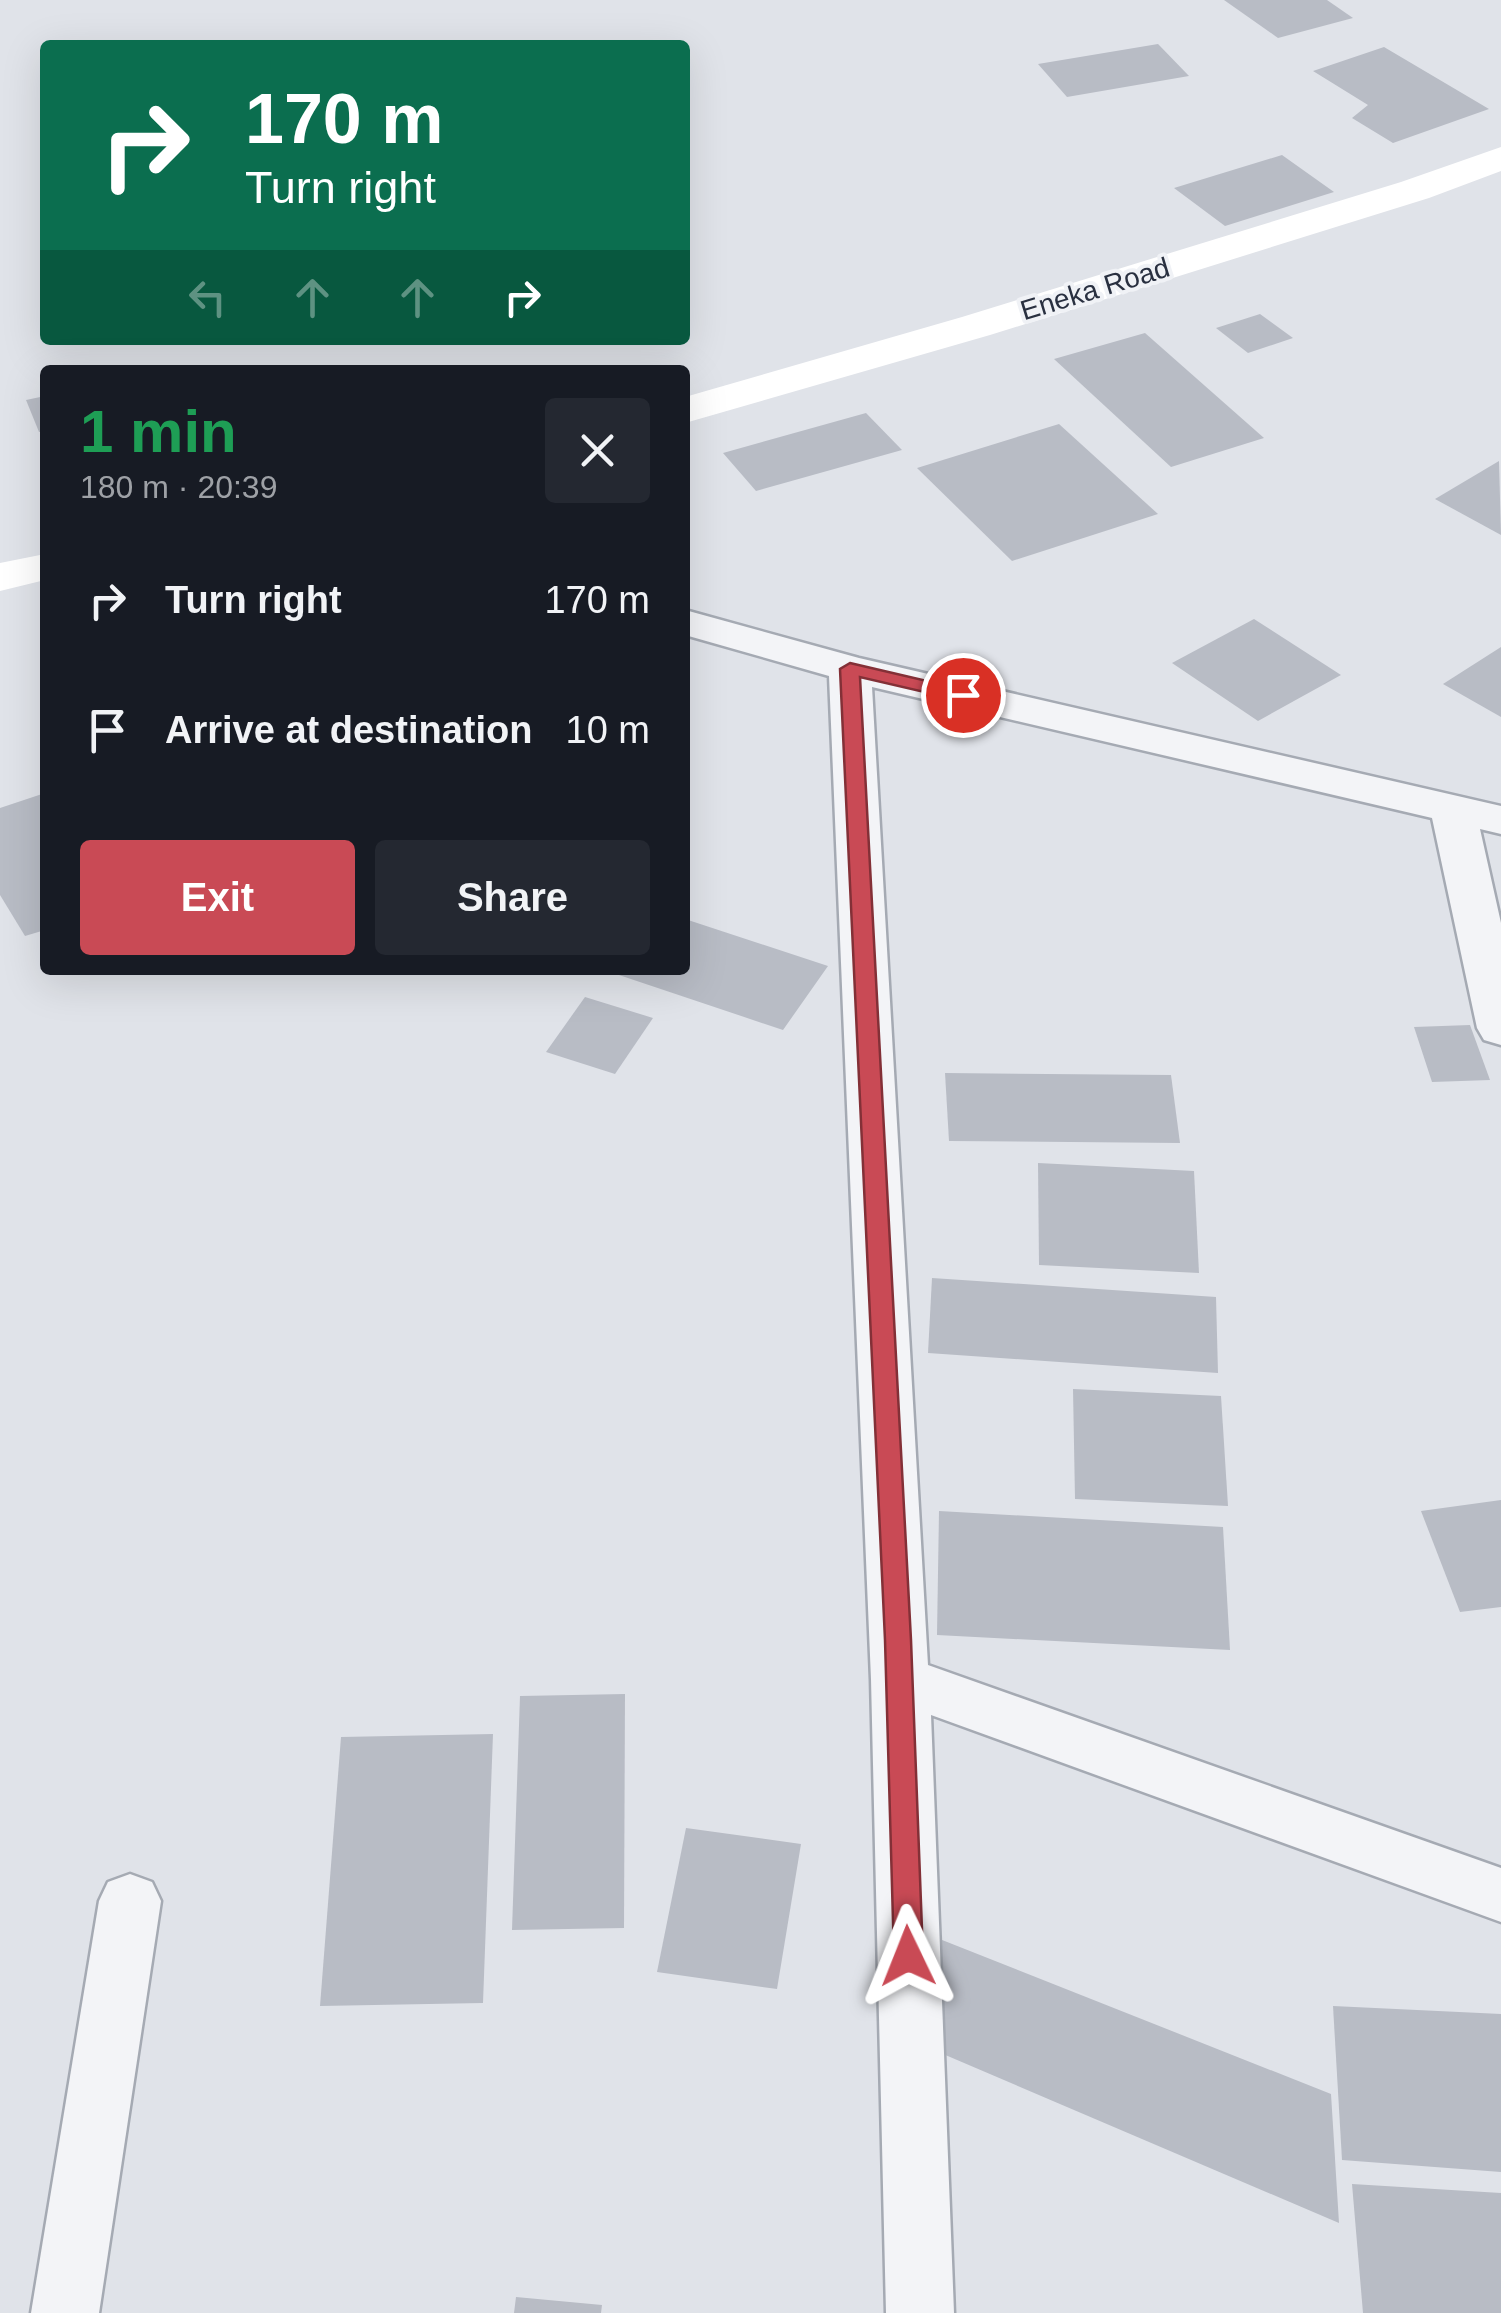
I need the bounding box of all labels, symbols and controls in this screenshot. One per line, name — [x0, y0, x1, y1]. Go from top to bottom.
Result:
icon: right — [80, 80, 210, 210]
text: 170 m — [245, 80, 443, 158]
text: Turn right — [245, 162, 436, 213]
street label: Eneka Road — [1017, 252, 1173, 326]
icon: left — [180, 270, 235, 325]
icon: ahead — [285, 270, 340, 325]
icon: ahead — [390, 270, 445, 325]
icon: right — [495, 270, 550, 325]
text: 1 min — [80, 398, 237, 465]
button: close — [545, 398, 650, 503]
text: 180 m · 20:39 — [80, 469, 277, 505]
icon: right — [80, 573, 135, 628]
text: Turn right — [165, 579, 342, 621]
text: 170 m — [544, 579, 650, 621]
pin — [921, 653, 1006, 738]
icon: arrive — [936, 668, 991, 723]
icon: arrive — [80, 703, 135, 758]
text: Arrive at destination — [165, 709, 532, 751]
text: 10 m — [566, 709, 650, 751]
button: Exit — [80, 840, 355, 955]
button: Share — [375, 840, 650, 955]
position arrow — [856, 1904, 960, 2008]

